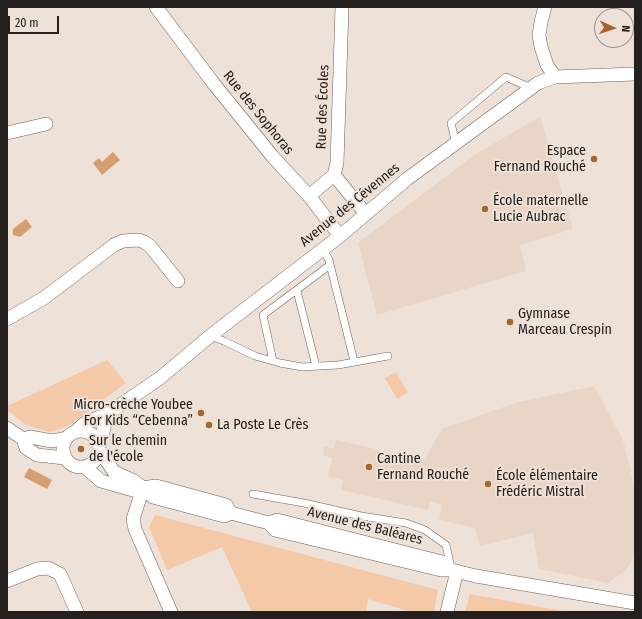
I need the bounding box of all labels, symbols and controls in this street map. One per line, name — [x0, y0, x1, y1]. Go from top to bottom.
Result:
scale bar — [10, 8, 61, 34]
north arrow — [594, 8, 634, 48]
text: 20 m — [15, 16, 39, 30]
text: N — [619, 25, 632, 32]
street label: Rue des Écoles — [313, 64, 333, 150]
street label: Rue des Sophoras — [219, 68, 297, 158]
place label: Espace Fernand Rouché — [494, 143, 586, 176]
marker: Espace Fernand Rouché — [589, 154, 599, 164]
street label: Avenue des Cévennes — [297, 160, 403, 250]
place label: École maternelle Lucie Aubrac — [493, 193, 589, 226]
marker: École maternelle Lucie Aubrac — [480, 204, 490, 214]
place label: Gymnase Marceau Crespin — [518, 306, 612, 338]
marker: Gymnase Marceau Crespin — [505, 317, 515, 327]
place label: Micro-crèche Youbee For Kids “Cebenna” — [73, 397, 193, 430]
marker: Micro-crèche Youbee For Kids “Cebenna” — [196, 408, 206, 418]
place label: La Poste Le Crès — [217, 417, 308, 433]
marker: La Poste Le Crès — [204, 420, 214, 430]
place label: Sur le chemin de l'école — [89, 433, 167, 466]
marker: Sur le chemin de l'école — [76, 444, 86, 454]
place label: Cantine Fernand Rouché — [377, 451, 469, 484]
marker: Cantine Fernand Rouché — [364, 462, 374, 472]
place label: École élémentaire Frédéric Mistral — [496, 468, 598, 500]
marker: École élémentaire Frédéric Mistral — [483, 479, 493, 489]
street label: Avenue des Baléares — [306, 504, 424, 548]

